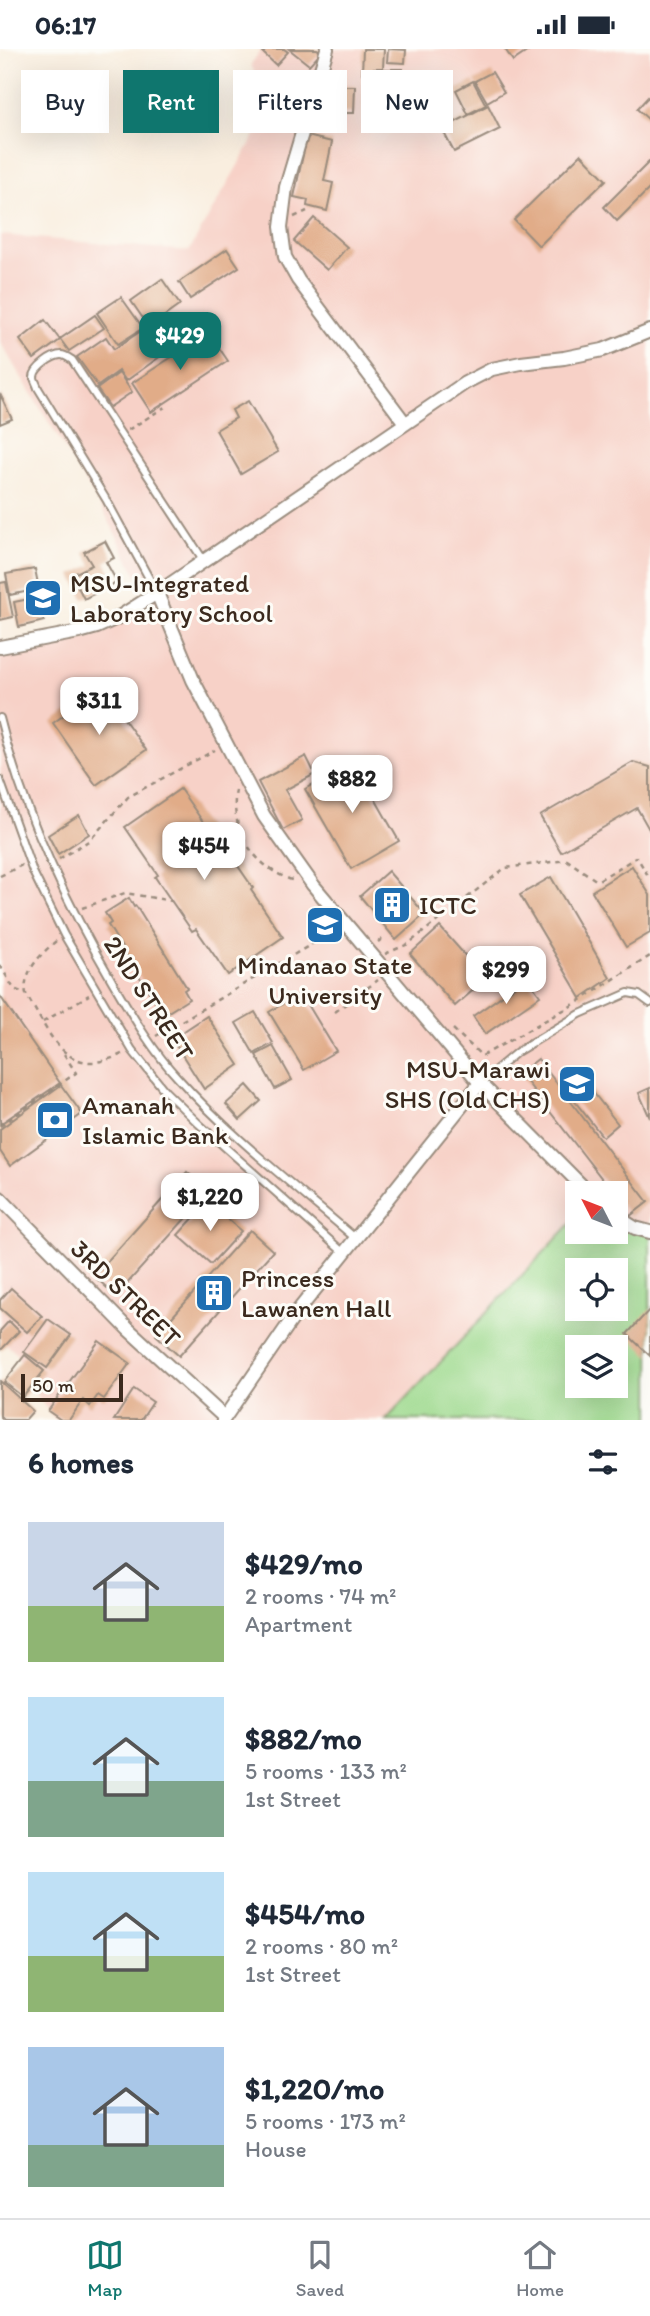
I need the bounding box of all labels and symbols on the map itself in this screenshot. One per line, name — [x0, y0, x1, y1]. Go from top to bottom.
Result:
pin: $429 — [139, 313, 221, 372]
place label: MSU-Integrated Laboratory School — [70, 567, 273, 629]
school or university icon: MSU-Integrated Laboratory School — [22, 577, 64, 619]
pin: $311 — [58, 677, 140, 737]
pin: $882 — [311, 755, 393, 815]
pin: $454 — [163, 823, 245, 882]
building icon: ICTC — [371, 884, 413, 926]
place label: ICTC — [419, 889, 477, 921]
school or university icon: Mindanao State University — [304, 904, 346, 946]
street label: 2ND STREET — [97, 930, 201, 1067]
pin: $299 — [465, 947, 547, 1006]
place label: Mindanao State University — [237, 949, 413, 1011]
place label: MSU-Marawi SHS (Old CHS) — [385, 1053, 550, 1115]
school or university icon: MSU-Marawi SHS (Old CHS) — [556, 1063, 598, 1105]
place label: Amanah Islamic Bank — [82, 1089, 229, 1151]
bank icon: Amanah Islamic Bank — [34, 1099, 76, 1141]
pin: $1,220 — [153, 1173, 267, 1233]
north arrow — [565, 1181, 628, 1244]
street label: 3RD STREET — [64, 1233, 188, 1354]
place label: Princess Lawanen Hall — [241, 1262, 391, 1324]
building icon: Princess Lawanen Hall — [193, 1272, 235, 1314]
scale bar — [21, 1371, 122, 1403]

